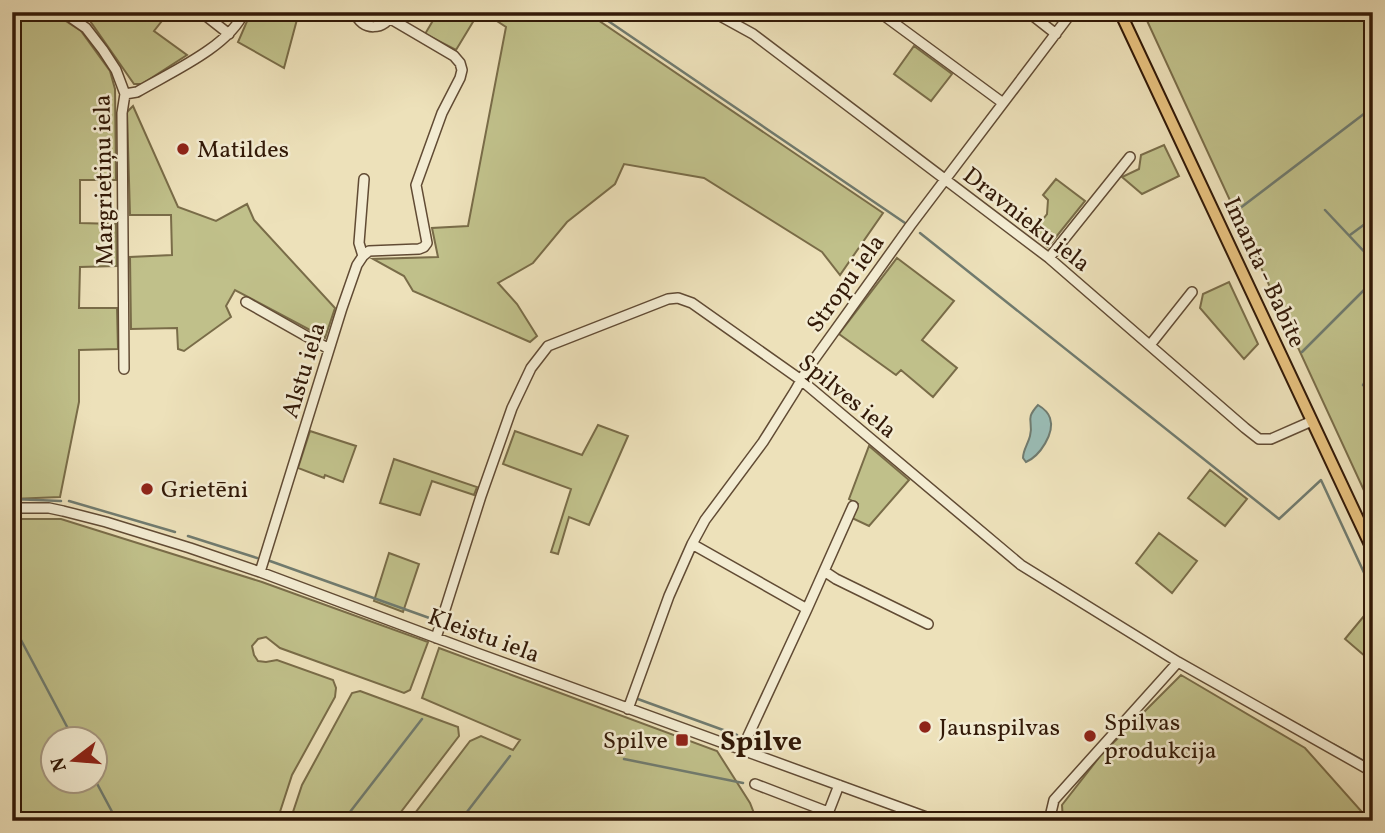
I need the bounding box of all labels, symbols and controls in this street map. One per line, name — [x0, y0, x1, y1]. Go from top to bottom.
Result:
street label: Margrietiņu iela — [87, 94, 123, 266]
place label: Matildes — [197, 134, 289, 168]
marker: Matildes — [175, 141, 191, 157]
street label: Dravnieku iela — [955, 160, 1097, 281]
street label: Imanta - Babīte — [1213, 192, 1313, 354]
street label: Stropu iela — [799, 228, 894, 340]
street label: Alstu iela — [274, 318, 336, 423]
street label: Spilves iela — [790, 347, 903, 448]
place label: Grietēni — [161, 474, 248, 508]
marker: Grietēni — [139, 481, 155, 497]
street label: Kleistu iela — [423, 601, 544, 673]
place label: Spilvas produkcija — [1104, 707, 1217, 769]
place label: Jaunspilvas — [939, 712, 1060, 746]
marker: Jaunspilvas — [917, 719, 933, 735]
district label: Spilve — [720, 723, 802, 762]
north arrow — [38, 724, 108, 794]
place label: Spilve — [603, 725, 668, 759]
marker: Spilvas produkcija — [1082, 728, 1098, 744]
marker: Spilve — [674, 732, 690, 748]
text: N — [45, 754, 74, 774]

